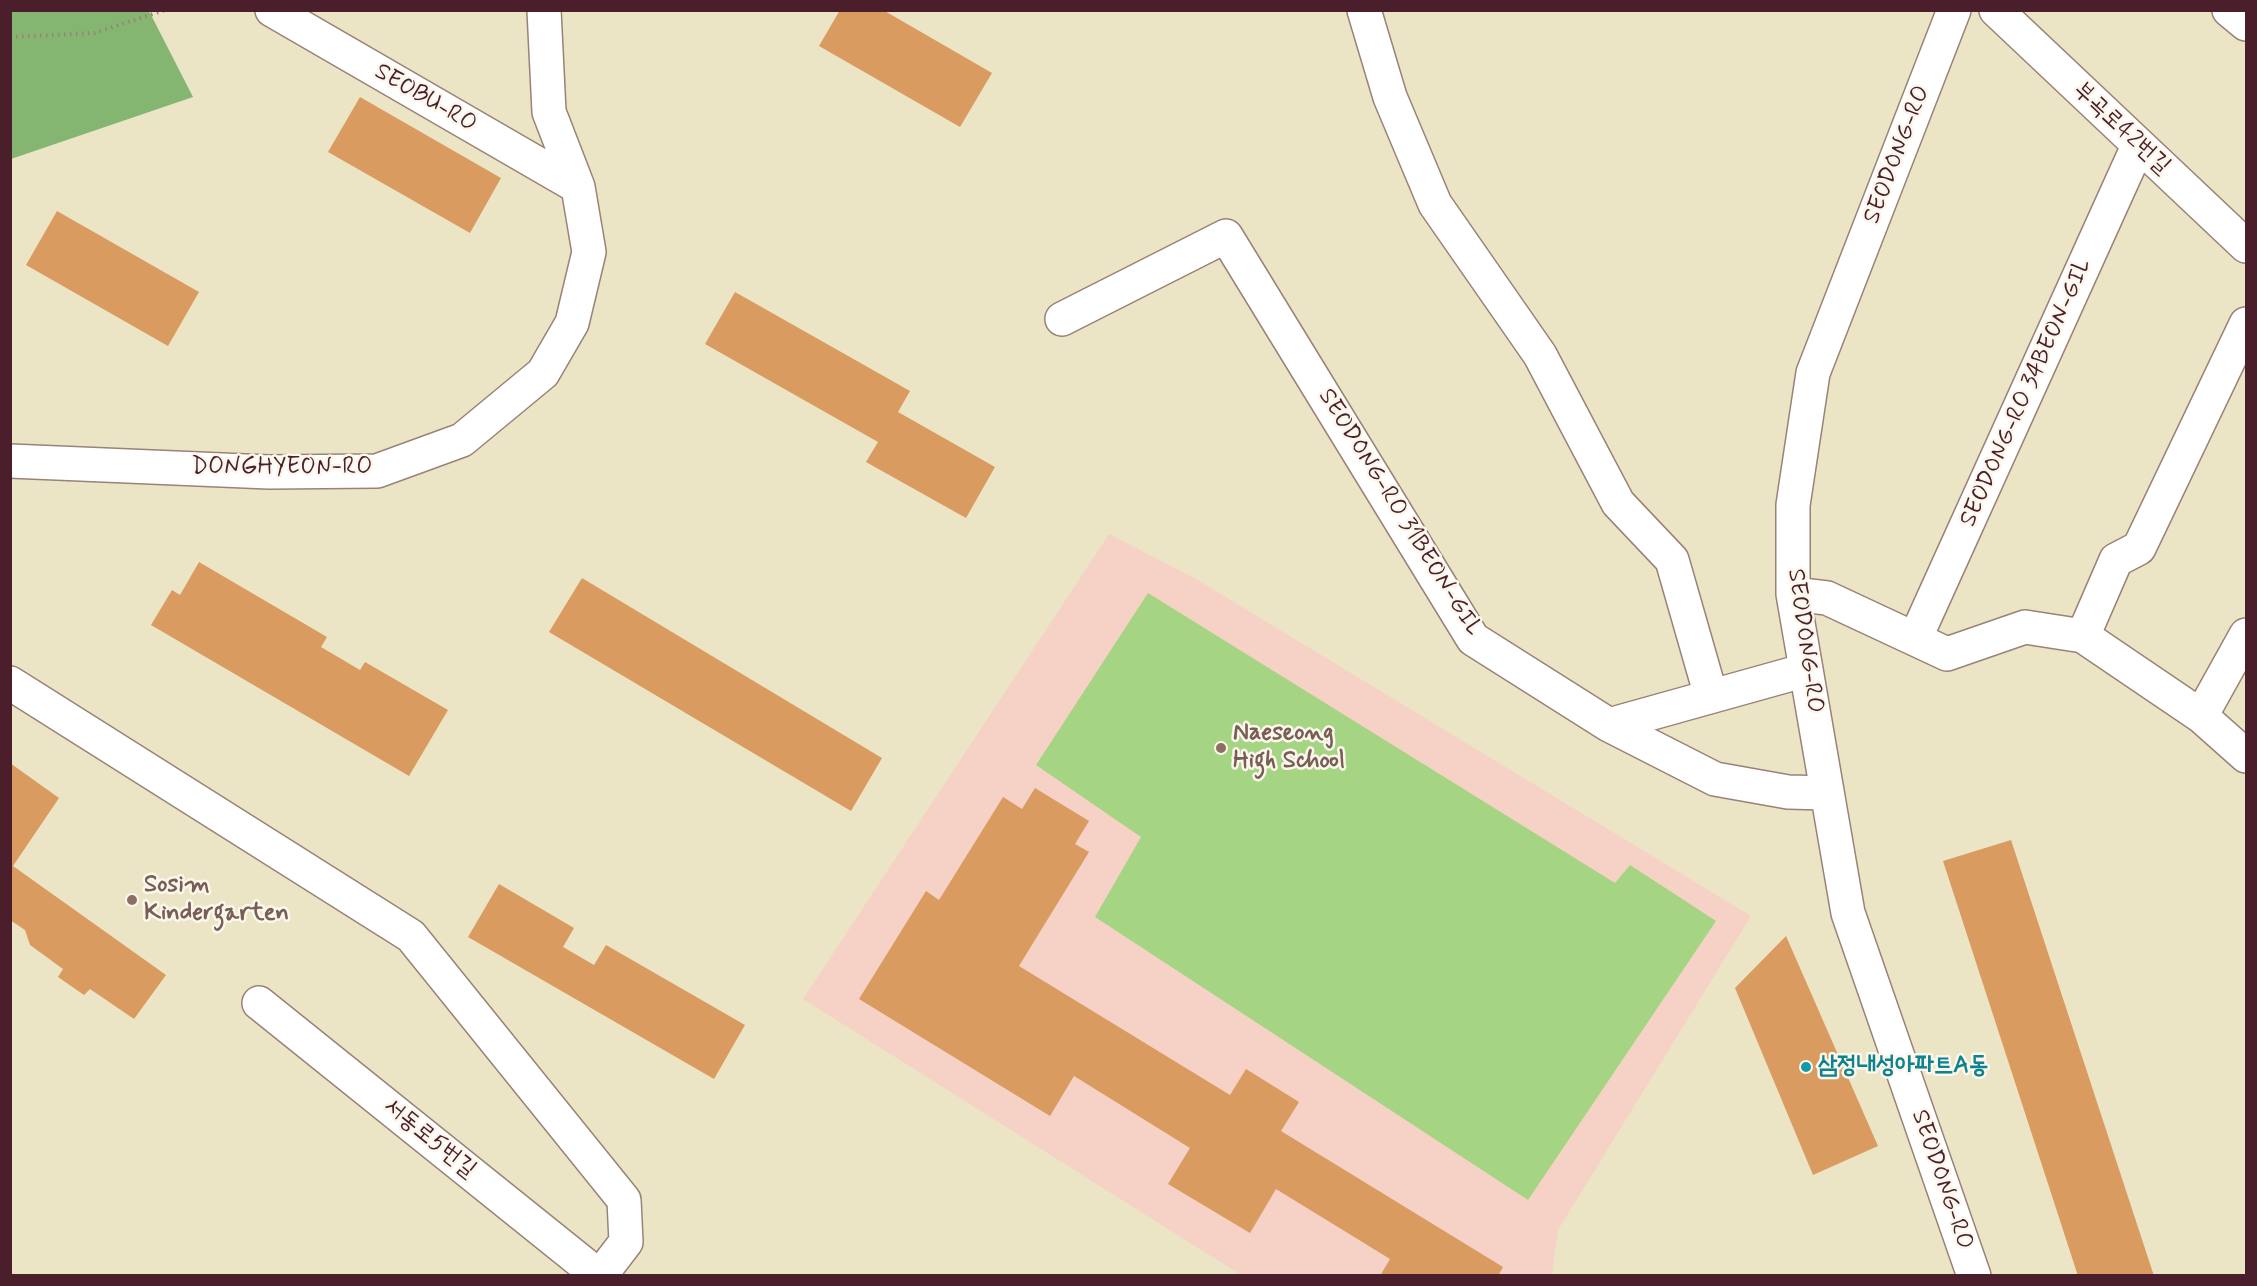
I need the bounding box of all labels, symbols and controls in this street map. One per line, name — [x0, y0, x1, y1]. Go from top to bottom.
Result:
street label: SEOBU-RO — [369, 58, 481, 140]
street label: 부곡로42번길 — [2066, 77, 2176, 181]
street label: SEODONG-RO — [1858, 82, 1938, 228]
street label: SEODONG-RO 34BEON-GIL — [1955, 254, 2099, 532]
street label: SEODONG-RO 31BEON-GIL — [1311, 384, 1487, 642]
street label: DONGHYEON-RO — [192, 454, 372, 482]
street label: SEODONG-RO — [1780, 567, 1828, 715]
place label: Naeseong High School — [1233, 720, 1345, 776]
marker: Naeseong High School — [1214, 741, 1228, 755]
place label: Sosim Kindergarten — [144, 872, 289, 928]
marker: Sosim Kindergarten — [125, 893, 139, 907]
place label: 삼정내성아파트A동 — [1818, 1053, 1988, 1081]
marker: 삼정내성아파트A동 — [1799, 1060, 1813, 1074]
street label: 서동로5번길 — [377, 1093, 481, 1185]
street label: SEODONG-RO — [1904, 1106, 1978, 1254]

